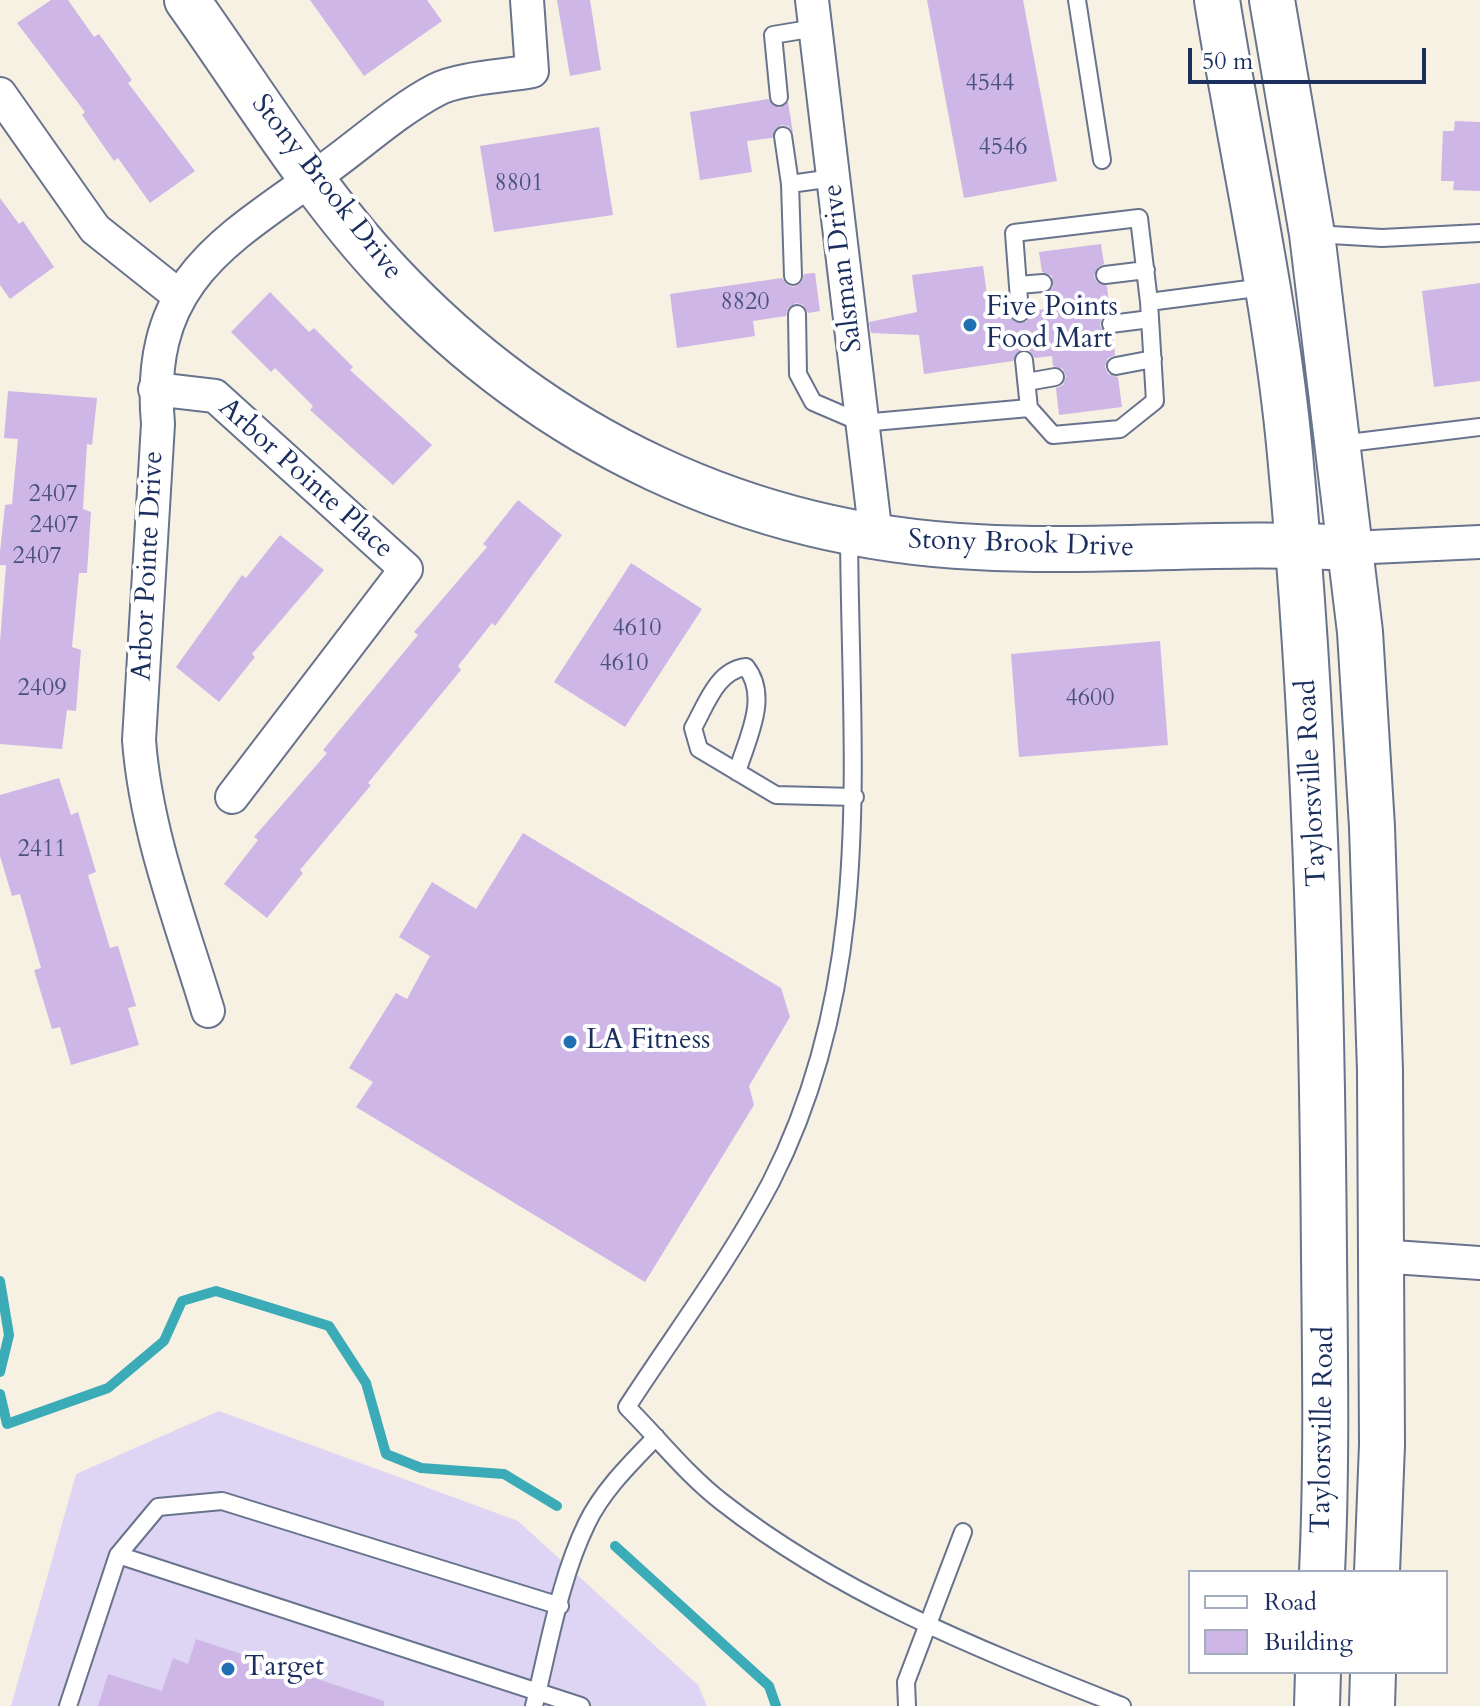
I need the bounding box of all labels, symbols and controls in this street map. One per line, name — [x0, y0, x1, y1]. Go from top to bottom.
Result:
scale bar — [1192, 32, 1430, 82]
text: 50 m — [1202, 45, 1253, 78]
house number: 4544 — [965, 70, 1015, 98]
street label: Stony Brook Drive — [243, 89, 409, 287]
house number: 4546 — [978, 134, 1028, 162]
house number: 8801 — [494, 170, 544, 198]
street label: Salsman Drive — [817, 182, 871, 354]
house number: 8820 — [720, 289, 770, 317]
place label: Five Points Food Mart — [986, 292, 1118, 358]
marker: Five Points Food Mart — [961, 316, 979, 334]
street label: Arbor Pointe Place — [211, 392, 399, 566]
street label: Arbor Pointe Drive — [126, 450, 172, 682]
house number: 2407 — [28, 481, 78, 509]
house number: 2407 — [29, 512, 79, 540]
street label: Stony Brook Drive — [907, 524, 1135, 566]
house number: 2407 — [12, 543, 62, 571]
house number: 4610 — [612, 615, 662, 643]
house number: 4610 — [599, 650, 649, 678]
house number: 2409 — [17, 675, 67, 703]
street label: Taylorsville Road — [1291, 679, 1335, 887]
house number: 4600 — [1065, 685, 1115, 713]
house number: 2411 — [17, 836, 67, 864]
place label: LA Fitness — [586, 1025, 710, 1059]
marker: LA Fitness — [561, 1033, 579, 1051]
street label: Taylorsville Road — [1305, 1326, 1343, 1534]
legend — [1188, 1570, 1448, 1674]
text: Road — [1264, 1586, 1317, 1619]
text: Building — [1264, 1626, 1353, 1659]
place label: Target — [244, 1652, 324, 1686]
marker: Target — [219, 1660, 237, 1678]

